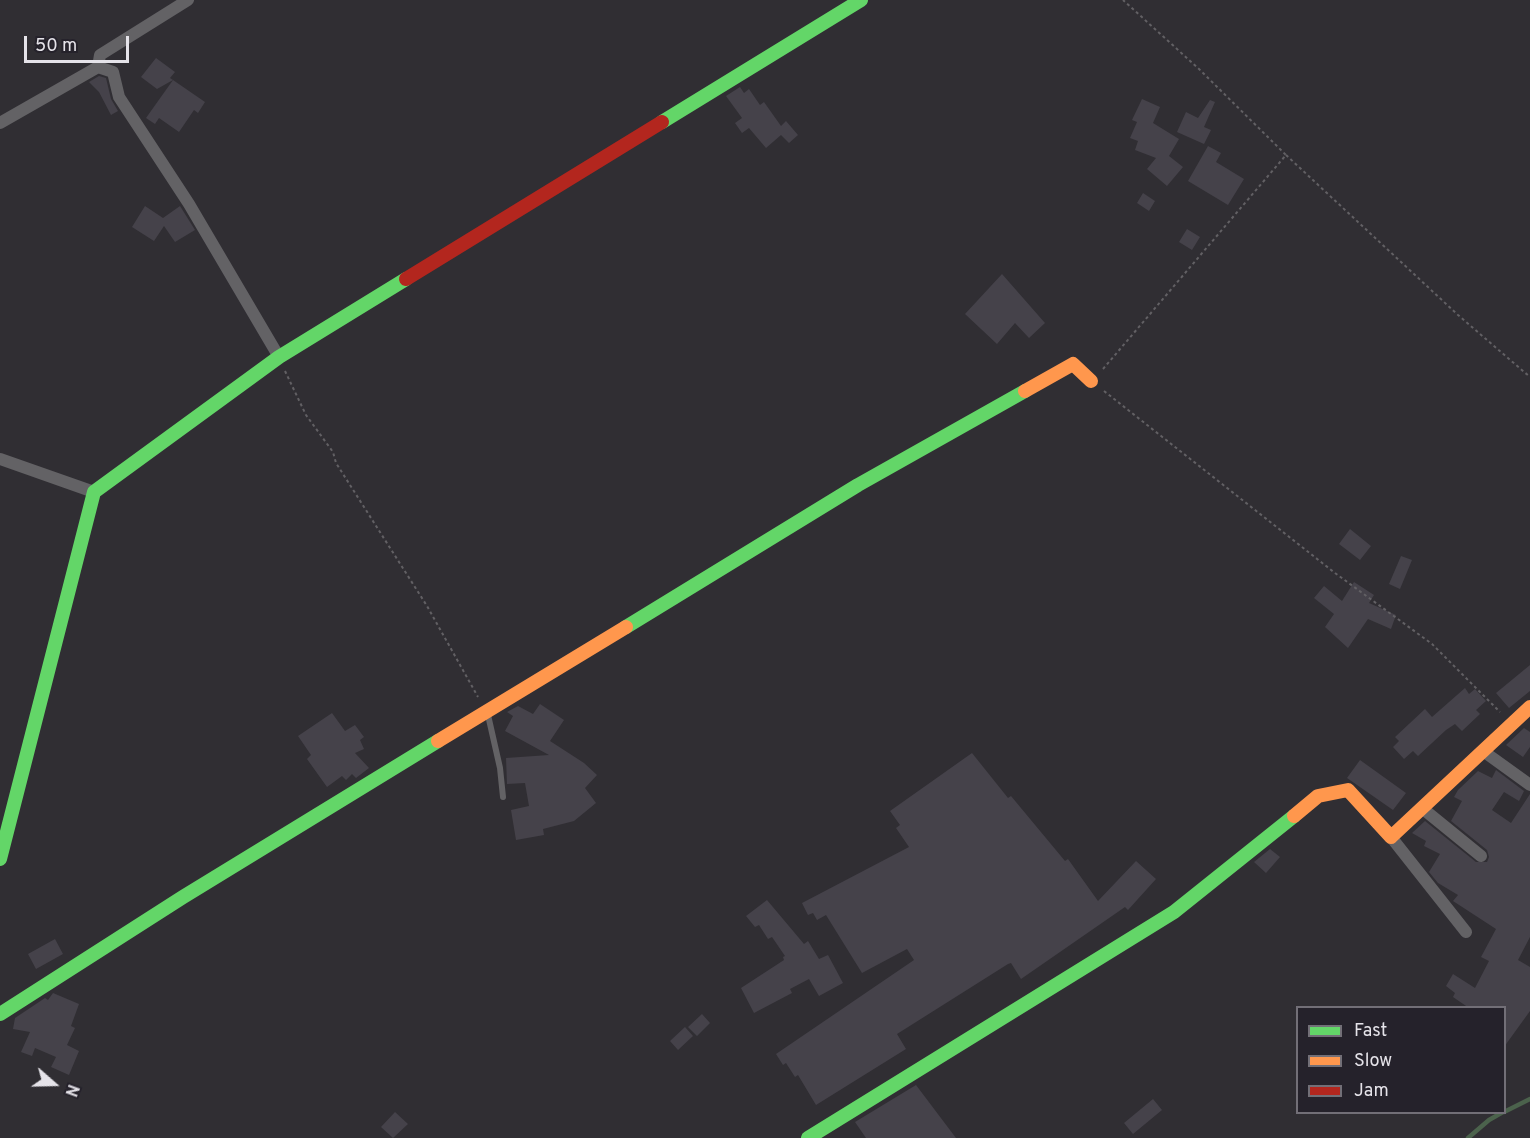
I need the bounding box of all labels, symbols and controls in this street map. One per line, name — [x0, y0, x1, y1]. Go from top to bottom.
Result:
scale bar — [27, 24, 132, 62]
text: 50 m — [35, 35, 77, 58]
legend — [1296, 1006, 1506, 1114]
text: Fast — [1354, 1020, 1387, 1043]
text: Slow — [1354, 1050, 1392, 1073]
north arrow — [24, 1054, 84, 1114]
text: Jam — [1354, 1080, 1389, 1103]
text: N — [60, 1081, 82, 1099]

